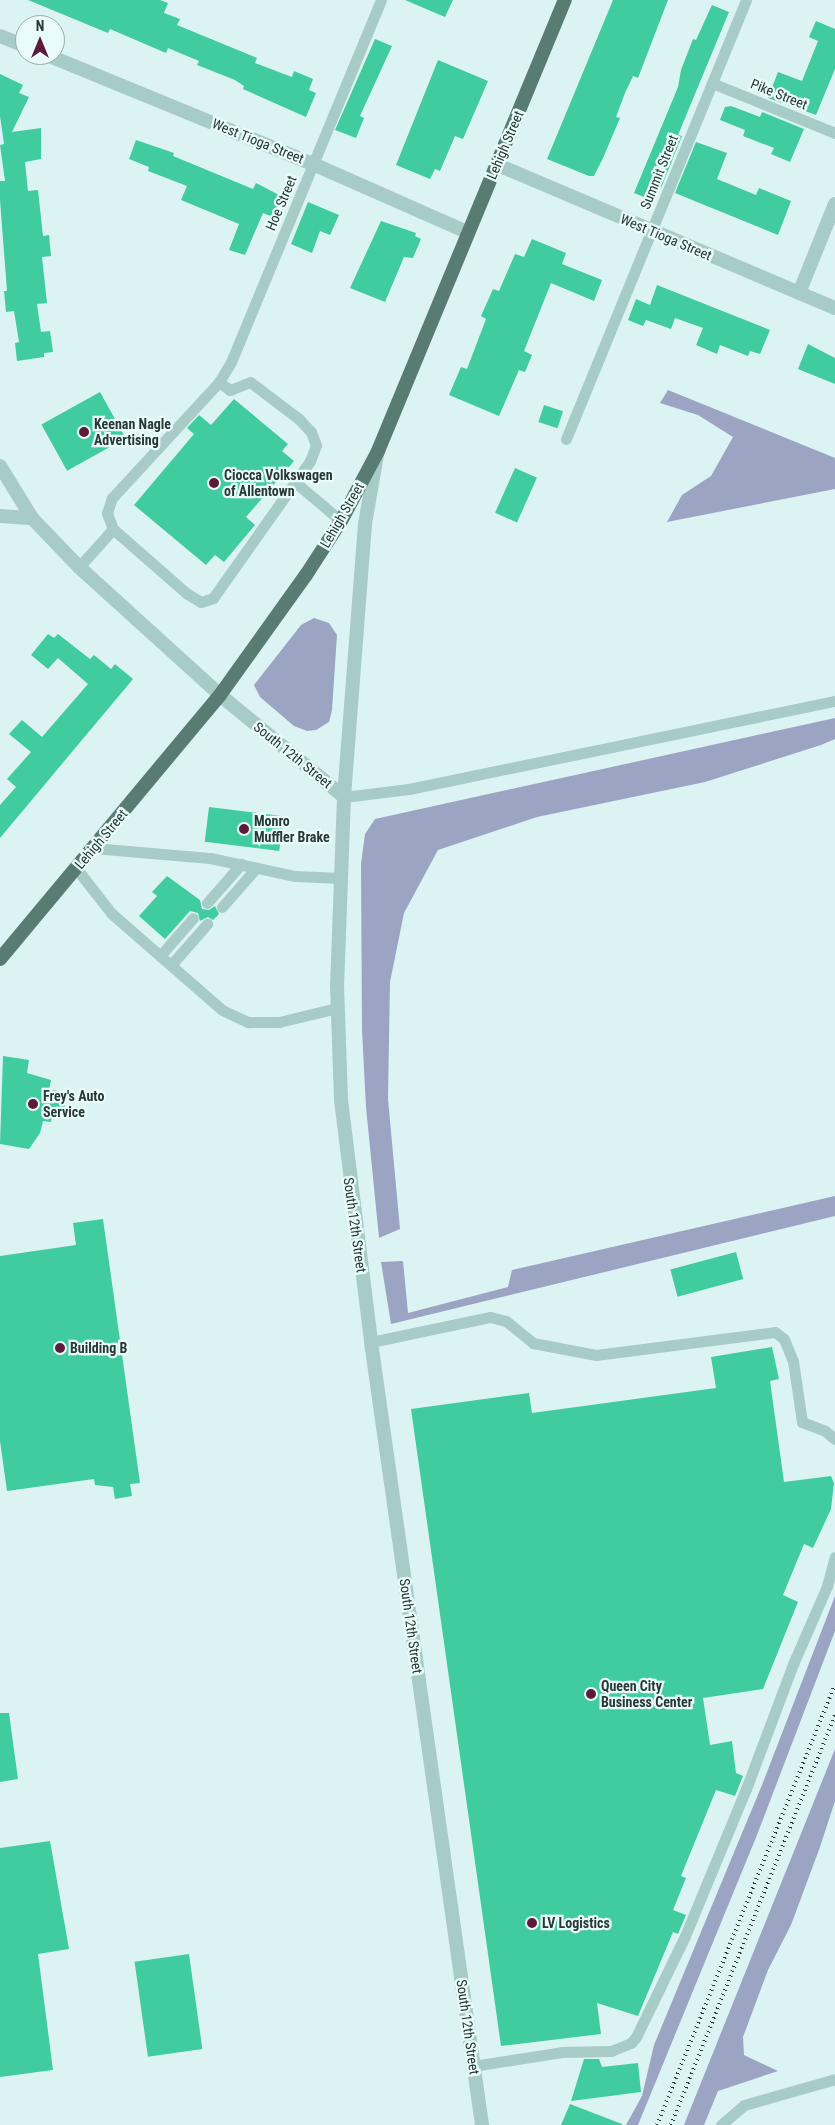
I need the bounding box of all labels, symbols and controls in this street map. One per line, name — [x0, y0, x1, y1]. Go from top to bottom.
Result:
north arrow — [15, 15, 65, 65]
text: N — [36, 18, 44, 34]
street label: Pike Street — [748, 75, 810, 113]
street label: Lehigh Street — [483, 108, 527, 182]
street label: West Tioga Street — [209, 115, 307, 167]
street label: Summit Street — [637, 132, 681, 212]
street label: Hoe Street — [262, 173, 300, 233]
street label: West Tioga Street — [618, 210, 714, 264]
place label: Keenan Nagle Advertising — [94, 416, 171, 448]
marker: Keenan Nagle Advertising — [78, 426, 90, 438]
place label: Ciocca Volkswagen of Allentown — [224, 467, 333, 500]
marker: Ciocca Volkswagen of Allentown — [208, 477, 220, 489]
street label: Lehigh Street — [317, 479, 367, 551]
street label: South 12th Street — [250, 718, 336, 792]
street label: Lehigh Street — [71, 806, 131, 872]
place label: Monro Muffler Brake — [254, 813, 330, 846]
marker: Monro Muffler Brake — [238, 823, 250, 835]
place label: Frey's Auto Service — [43, 1088, 104, 1120]
marker: Frey's Auto Service — [27, 1098, 39, 1110]
street label: South 12th Street — [340, 1176, 370, 1274]
place label: Building B — [70, 1340, 127, 1356]
marker: Building B — [54, 1342, 66, 1354]
street label: South 12th Street — [396, 1577, 426, 1675]
place label: Queen City Business Center — [601, 1678, 692, 1710]
marker: Queen City Business Center — [585, 1688, 597, 1700]
place label: LV Logistics — [542, 1915, 610, 1931]
marker: LV Logistics — [526, 1917, 538, 1929]
street label: South 12th Street — [453, 1978, 483, 2076]

